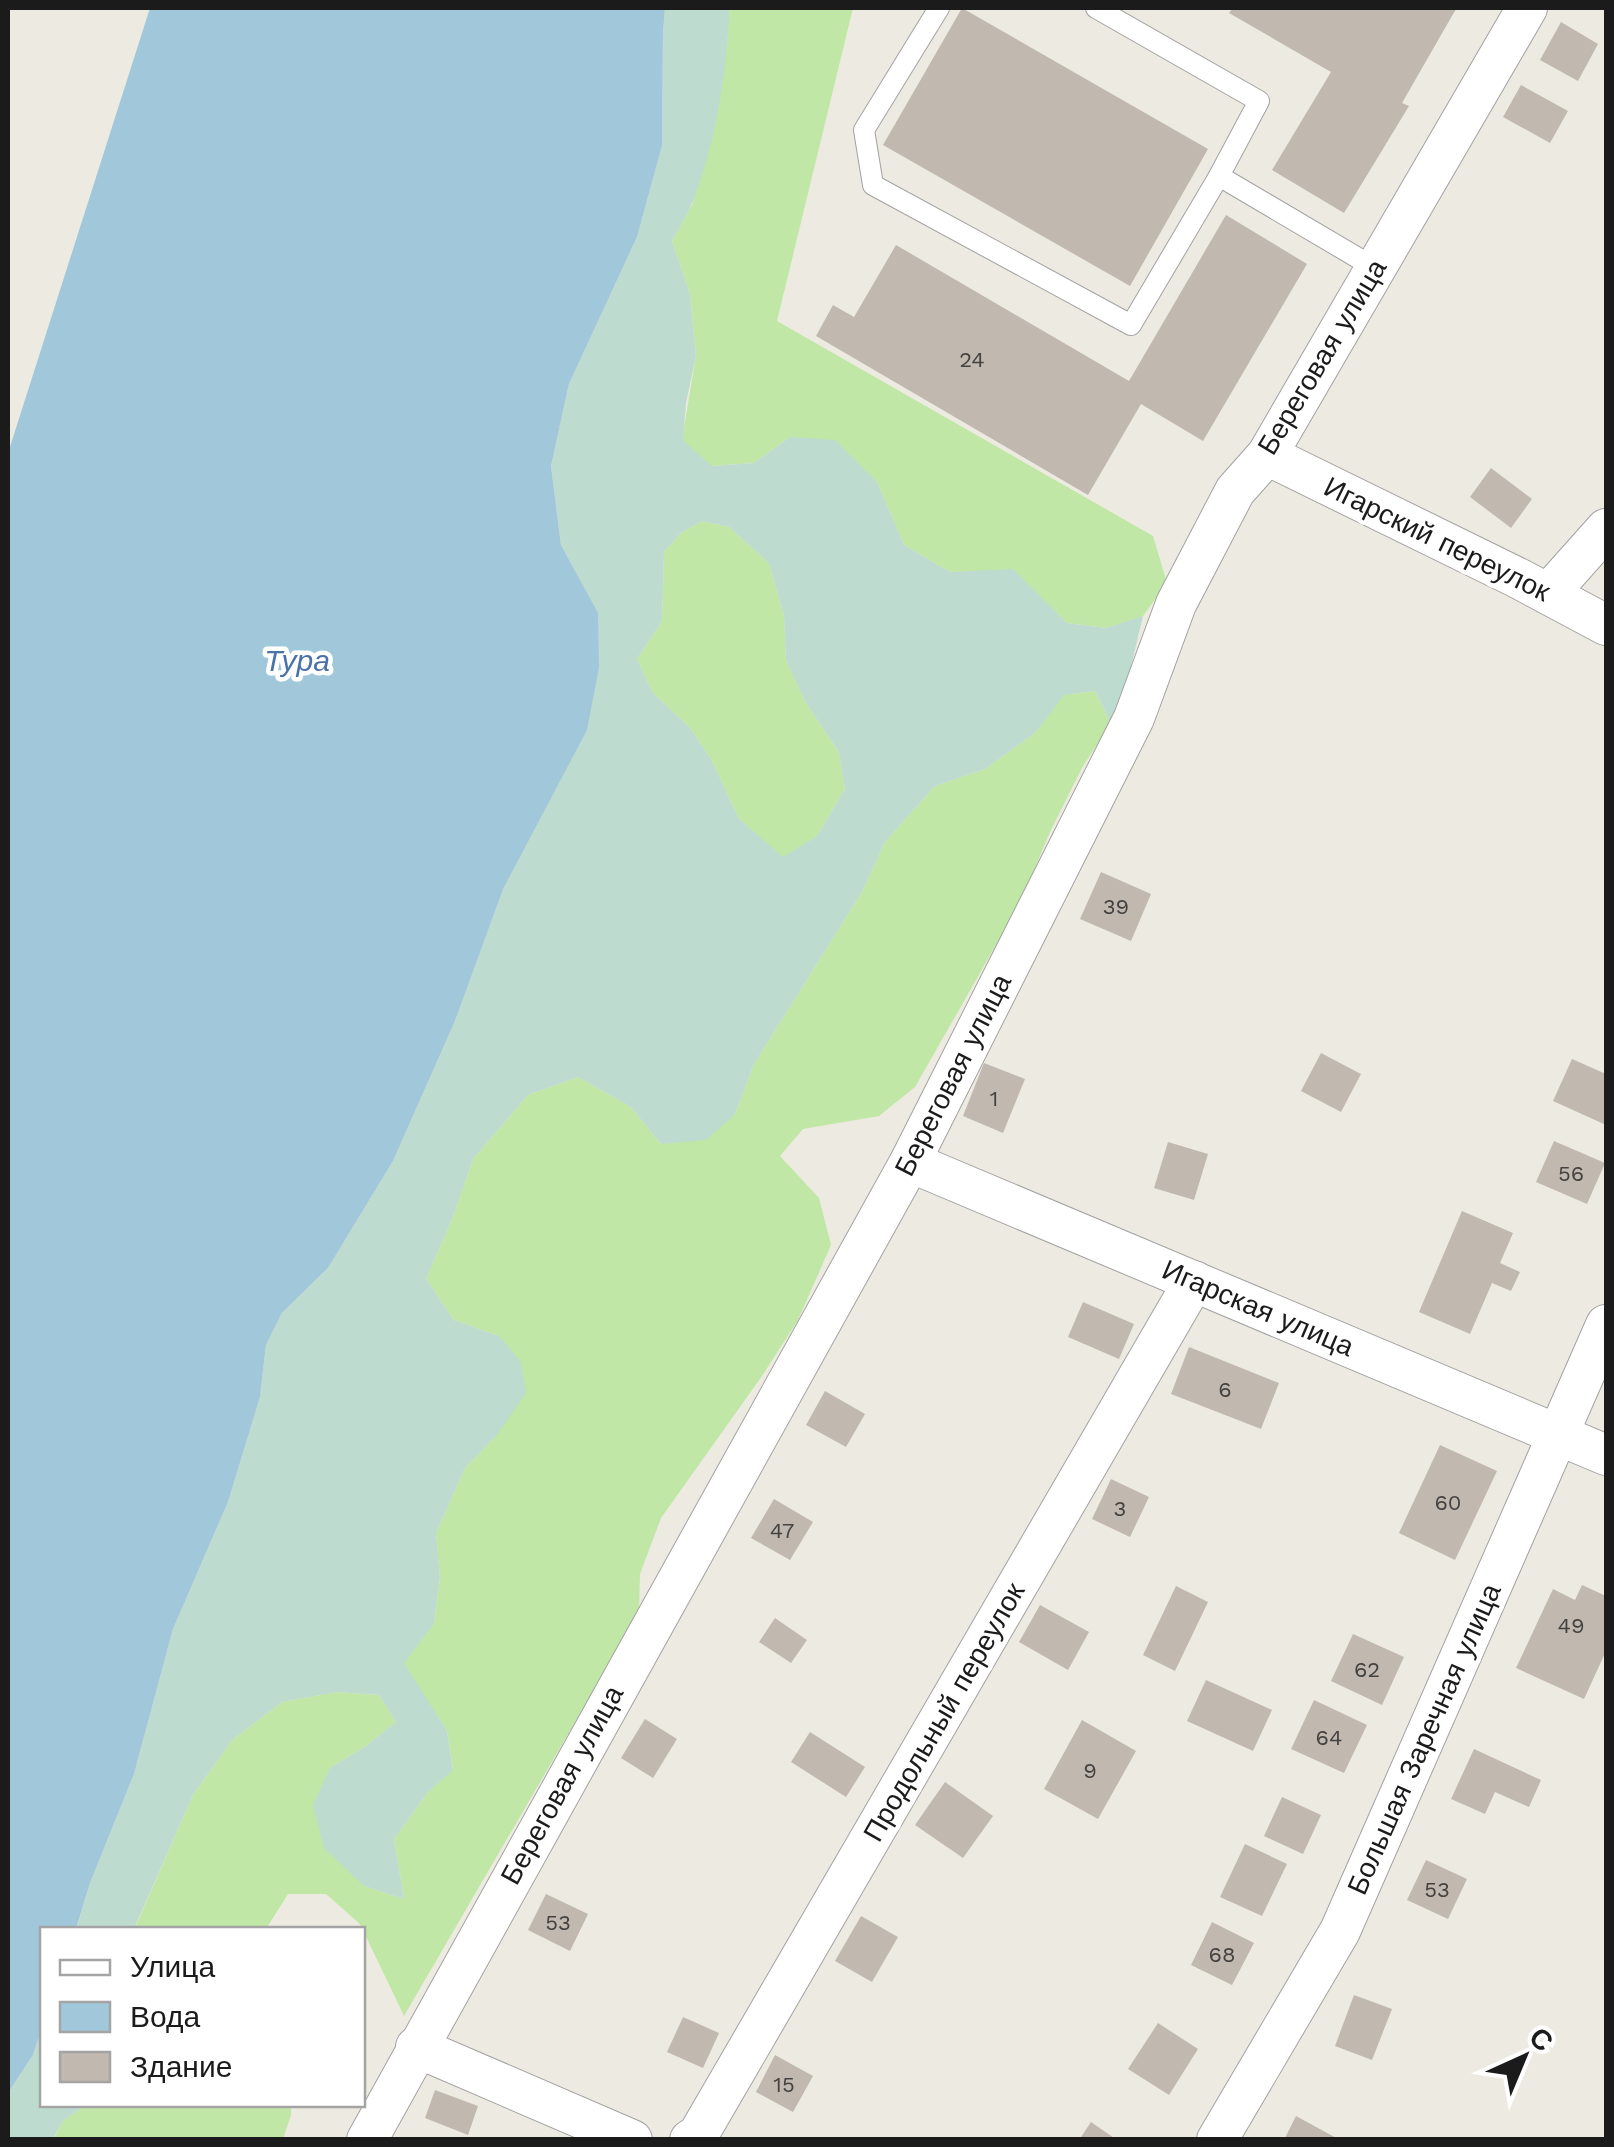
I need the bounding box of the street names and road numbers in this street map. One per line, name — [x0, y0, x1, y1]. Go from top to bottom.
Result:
street label: Береговая улица — [1251, 253, 1394, 461]
street label: Игарский переулок — [1319, 470, 1556, 608]
street label: Береговая улица — [888, 968, 1018, 1181]
street label: Игарская улица — [1157, 1253, 1359, 1363]
street label: Продольный переулок — [856, 1576, 1032, 1847]
street label: Большая Заречная улица — [1340, 1578, 1508, 1900]
street label: Береговая улица — [494, 1680, 630, 1890]

